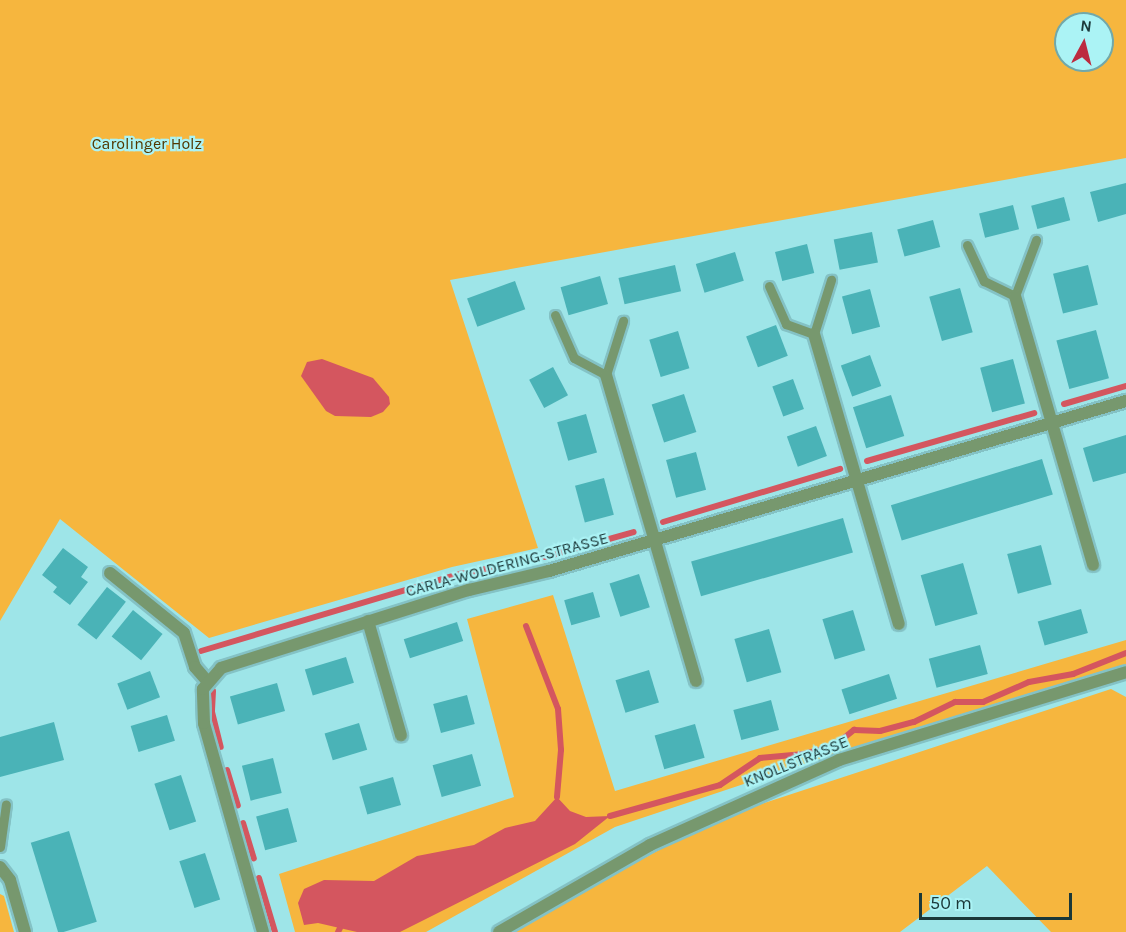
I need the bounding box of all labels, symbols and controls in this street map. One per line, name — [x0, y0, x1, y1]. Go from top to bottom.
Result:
north arrow — [1054, 12, 1114, 72]
text: N — [1079, 15, 1093, 36]
park label: Carolinger Holz — [92, 134, 202, 154]
street label: CARLA-WOLDERING-STRASSE — [404, 529, 610, 601]
street label: KNOLLSTRASSE — [741, 732, 851, 792]
scale bar — [922, 881, 1075, 919]
text: 50 m — [930, 892, 972, 914]

